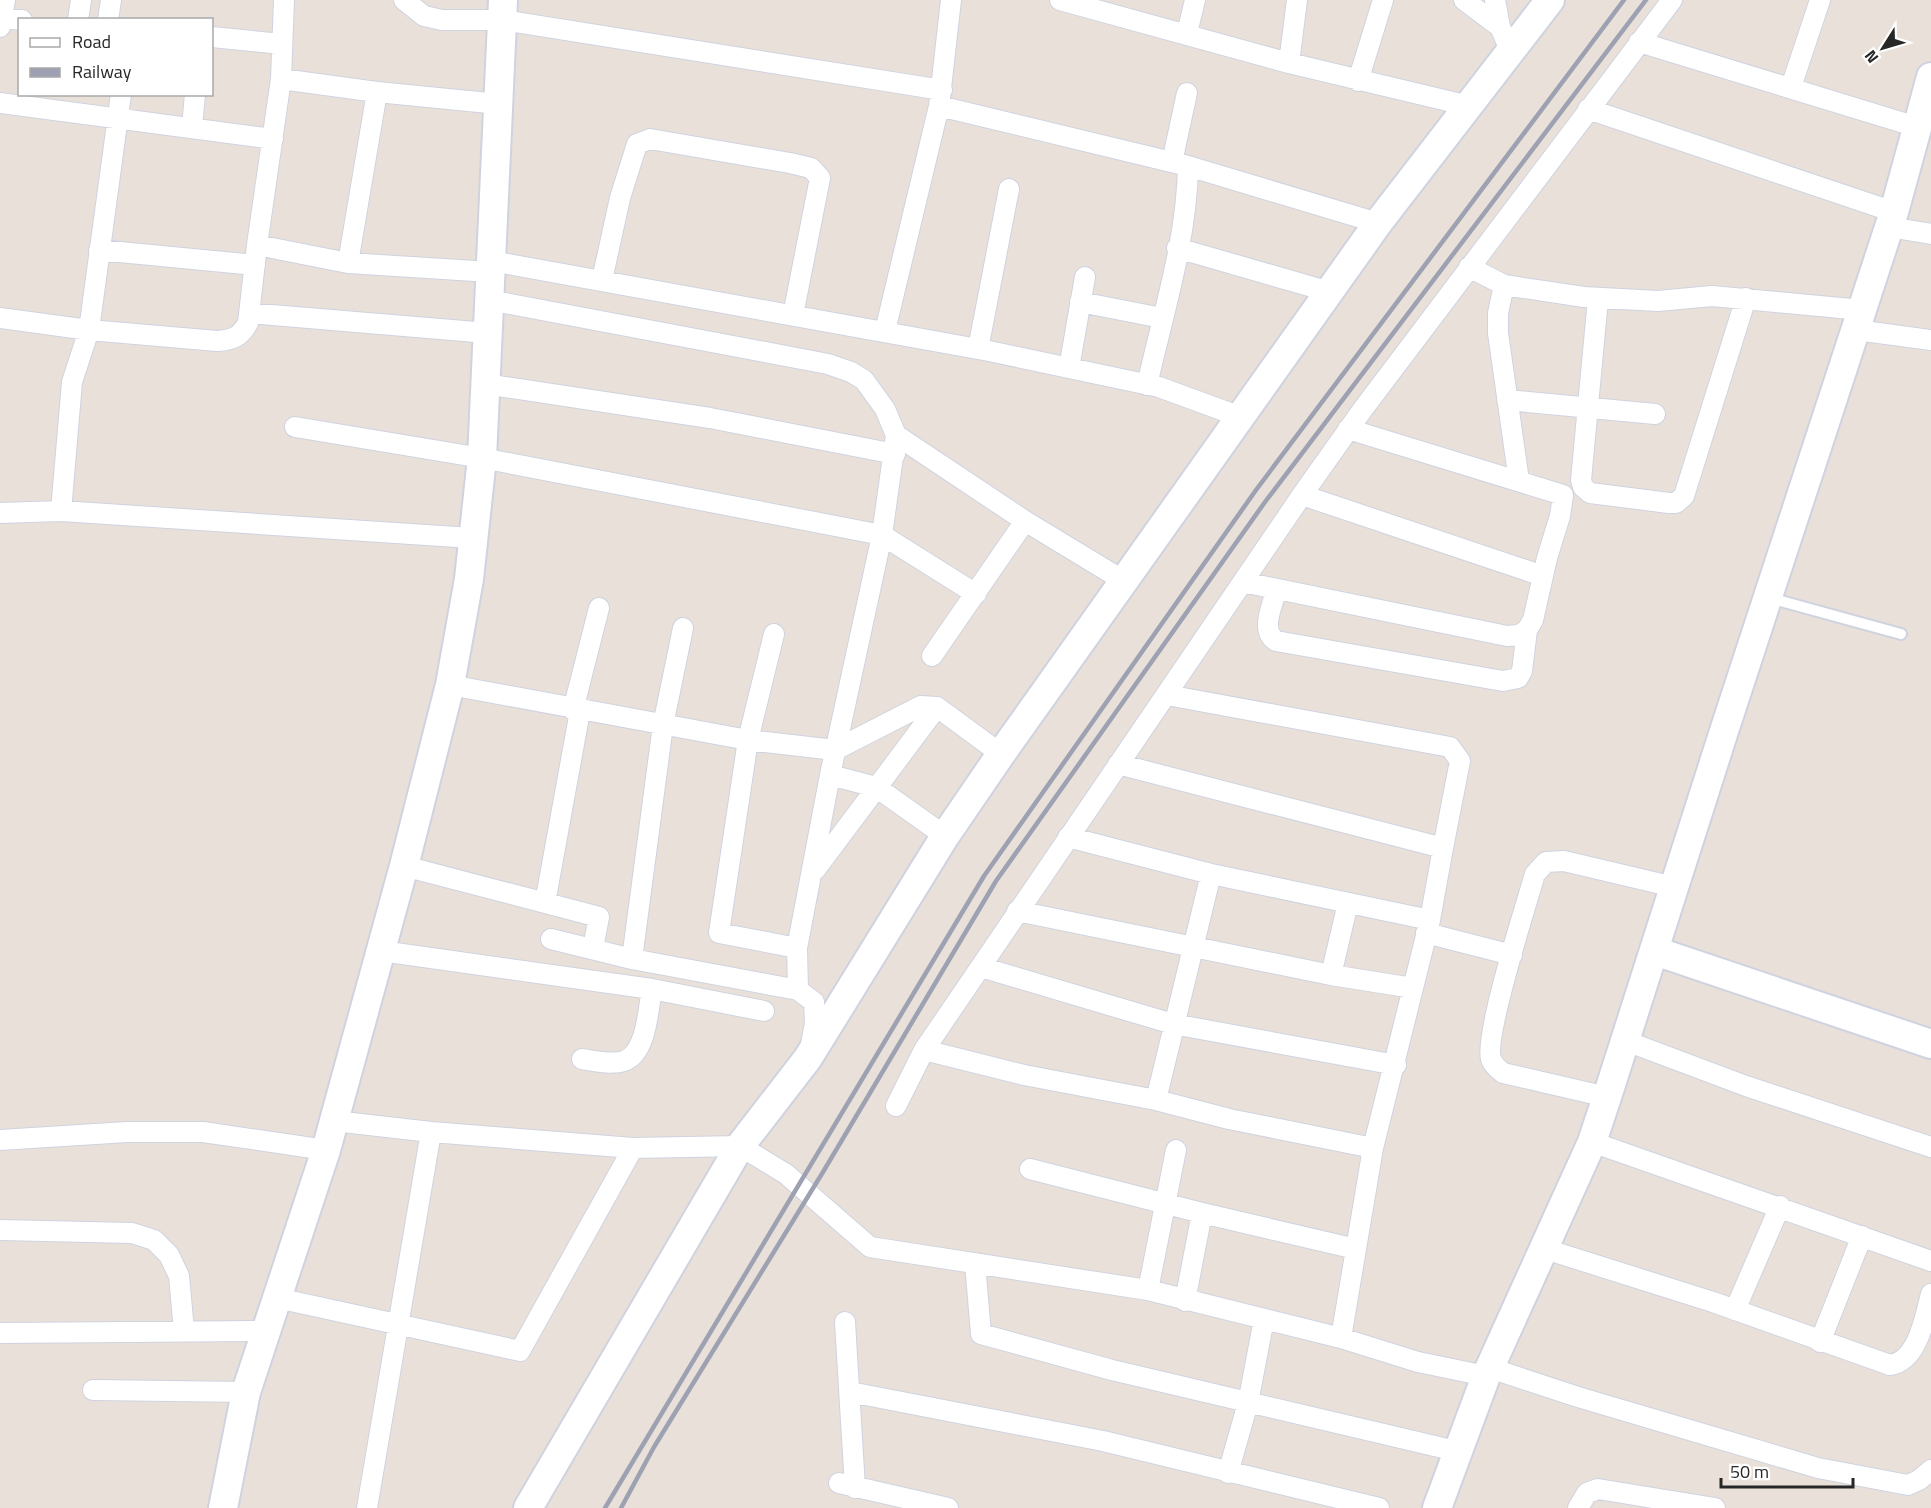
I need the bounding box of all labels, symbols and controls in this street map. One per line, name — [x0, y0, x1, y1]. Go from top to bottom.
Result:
legend — [18, 18, 213, 96]
north arrow — [1853, 18, 1913, 78]
text: Road — [72, 28, 111, 55]
text: N — [1858, 45, 1884, 69]
text: Railway — [72, 58, 132, 85]
scale bar — [1721, 1451, 1853, 1489]
text: 50 m — [1730, 1458, 1769, 1485]

